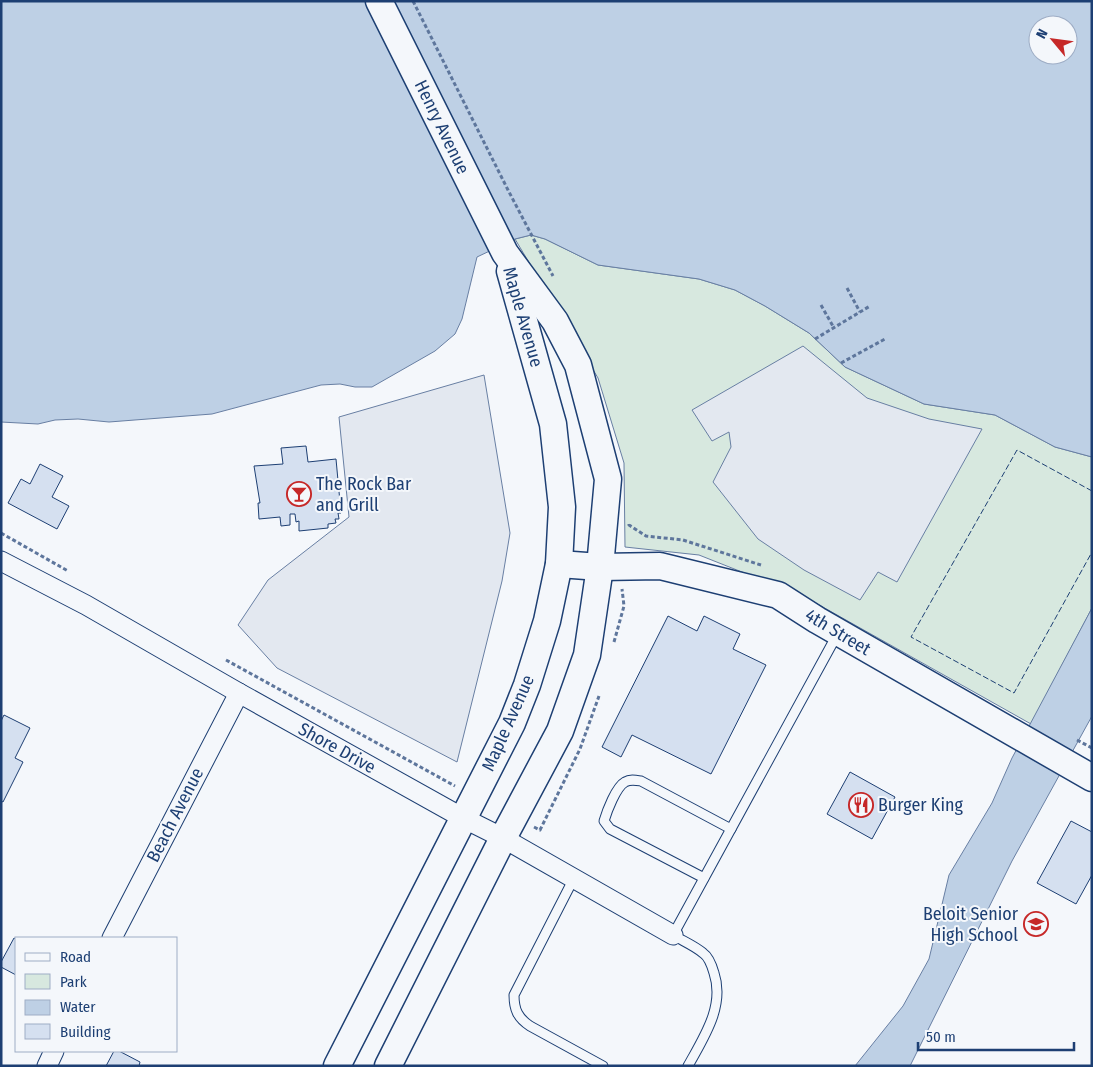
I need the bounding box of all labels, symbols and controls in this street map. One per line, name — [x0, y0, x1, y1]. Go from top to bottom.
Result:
north arrow — [1028, 15, 1078, 65]
text: N — [1033, 26, 1052, 42]
street label: Henry Avenue — [410, 76, 474, 178]
street label: Maple Avenue — [498, 264, 548, 370]
place label: The Rock Bar and Grill — [316, 473, 412, 516]
bar icon: The Rock Bar and Grill — [286, 481, 312, 507]
street label: 4th Street — [801, 604, 875, 660]
street label: Maple Avenue — [477, 671, 539, 775]
street label: Shore Drive — [295, 718, 380, 778]
street label: Beach Avenue — [142, 764, 208, 866]
restaurant icon: Burger King — [848, 792, 874, 818]
place label: Burger King — [878, 794, 963, 816]
place label: Beloit Senior High School — [923, 903, 1019, 946]
school or university icon: Beloit Senior High School — [1023, 911, 1049, 937]
legend — [15, 937, 178, 1052]
text: Road — [60, 948, 91, 966]
text: Park — [60, 973, 87, 991]
text: Water — [60, 998, 96, 1016]
scale bar — [918, 1020, 1074, 1052]
text: Building — [60, 1023, 111, 1041]
text: 50 m — [926, 1028, 956, 1046]

